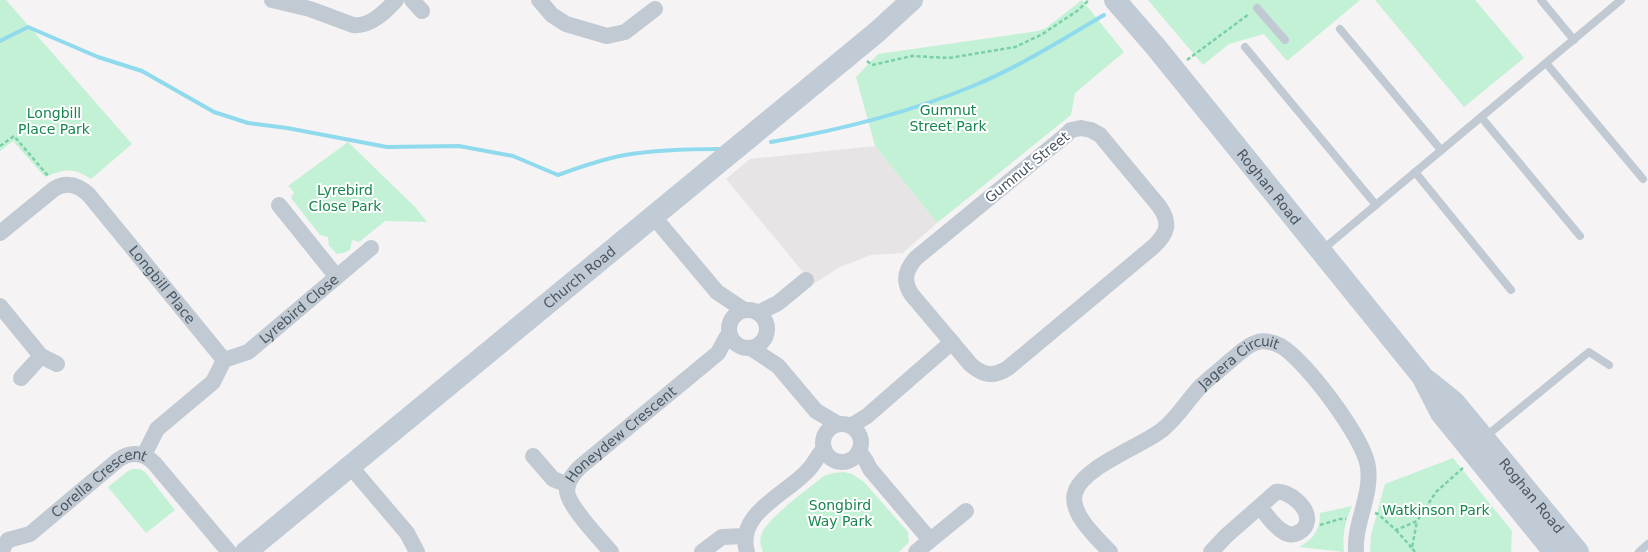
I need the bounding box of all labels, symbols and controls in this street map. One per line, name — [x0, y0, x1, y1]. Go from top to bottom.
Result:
park label: Gumnut Street Park — [909, 102, 988, 134]
park label: Longbill Place Park — [18, 105, 91, 137]
street label: Gumnut Street — [982, 128, 1073, 206]
street label: Roghan Road — [1234, 146, 1304, 228]
park label: Lyrebird Close Park — [309, 182, 382, 214]
street label: Longbill Place — [126, 242, 199, 327]
street label: Church Road — [540, 243, 619, 312]
street label: Lyrebird Close — [256, 271, 342, 347]
street label: Jagera Circuit — [1194, 333, 1282, 393]
street label: Honeydew Crescent — [562, 383, 680, 485]
street label: Corella Crescent — [48, 446, 150, 521]
street label: Roghan Road — [1496, 455, 1567, 536]
park label: Songbird Way Park — [808, 497, 873, 529]
park label: Watkinson Park — [1382, 502, 1491, 518]

